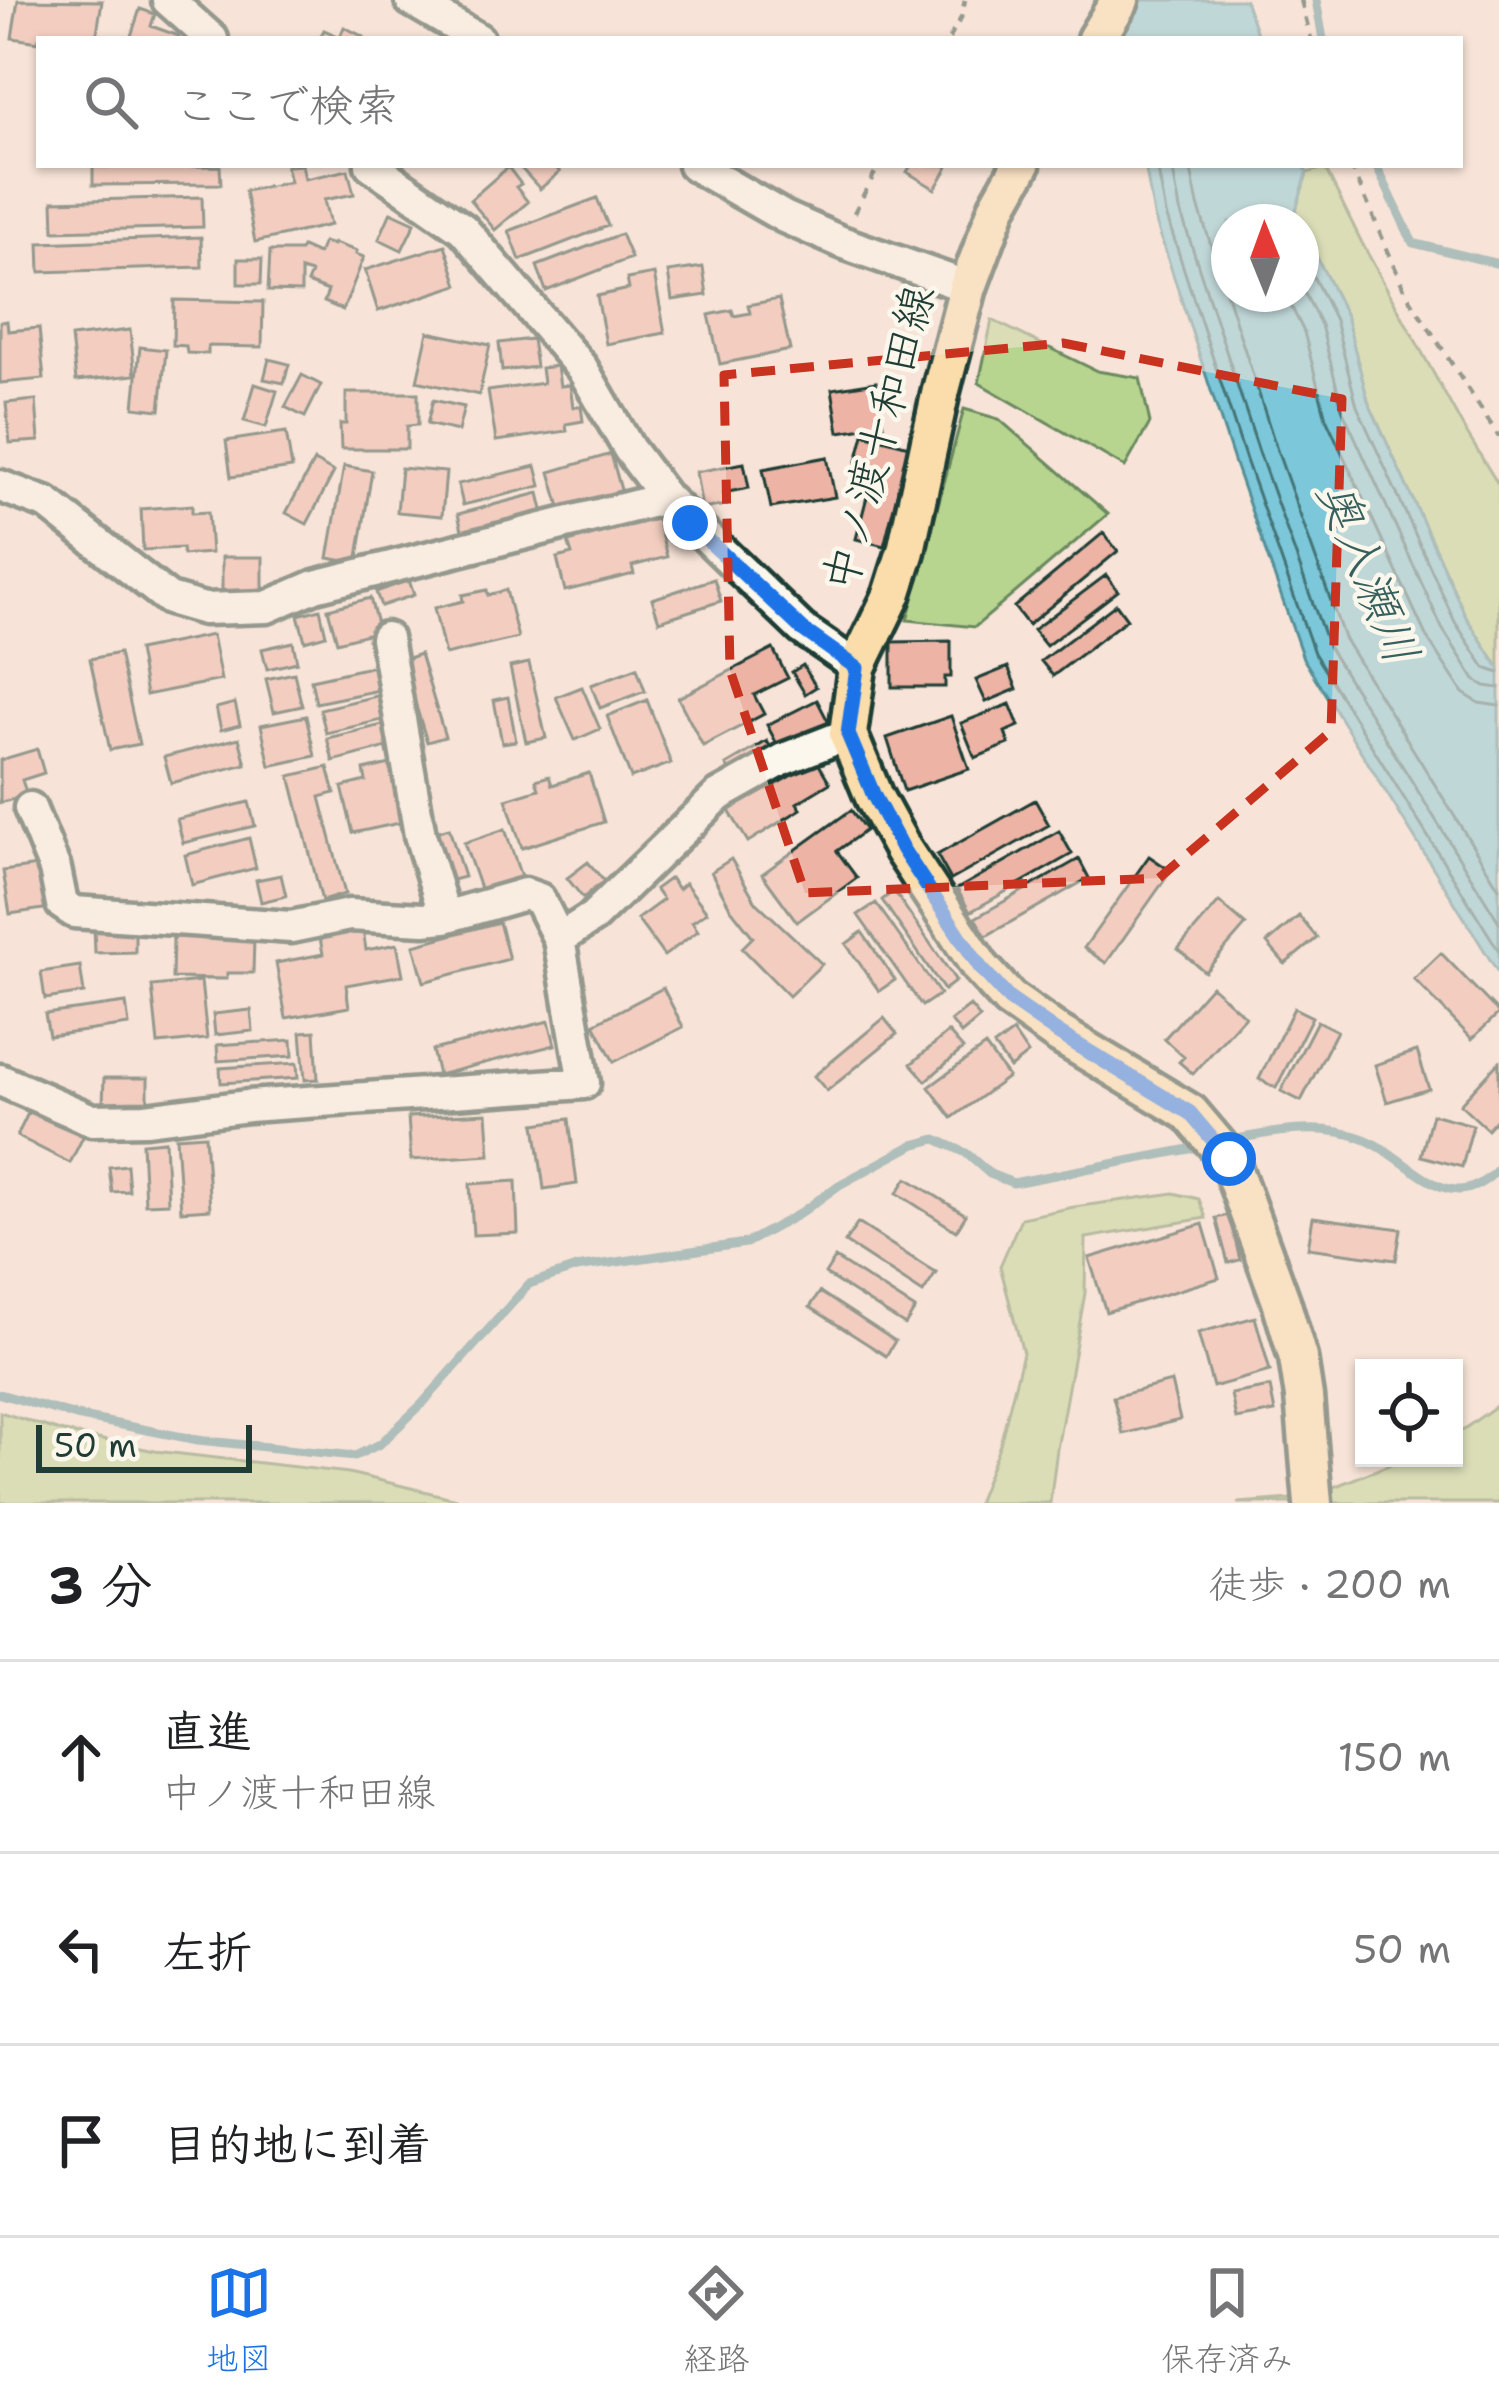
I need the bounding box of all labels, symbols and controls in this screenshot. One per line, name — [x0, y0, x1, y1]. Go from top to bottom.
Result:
search box — [36, 36, 1463, 168]
icon: search — [78, 69, 144, 135]
text: ここで検索 — [174, 75, 399, 135]
north arrow — [1211, 204, 1319, 312]
street label: 中ノ渡十和田線 — [808, 278, 948, 598]
water label: 奥入瀬川 — [1303, 471, 1435, 673]
route end — [663, 496, 717, 550]
route start — [1202, 1132, 1256, 1186]
map controls — [1355, 1359, 1463, 1467]
button: locate — [1355, 1359, 1463, 1467]
scale bar — [36, 1419, 252, 1472]
text: 50 m — [54, 1423, 137, 1468]
text: 3 分 — [48, 1551, 152, 1619]
text: 徒歩 · 200 m — [1208, 1558, 1451, 1610]
text: 直進 — [162, 1701, 252, 1761]
icon: ahead — [48, 1724, 114, 1790]
text: 150 m — [1338, 1731, 1451, 1783]
text: 中ノ渡十和田線 — [162, 1766, 435, 1818]
icon: left — [48, 1916, 114, 1982]
text: 左折 — [162, 1922, 252, 1982]
text: 50 m — [1353, 1923, 1451, 1975]
icon: arrive — [48, 2108, 114, 2174]
text: 目的地に到着 — [162, 2114, 432, 2174]
tab: 地図 — [206, 2260, 272, 2381]
tab: 経路 — [683, 2260, 749, 2381]
tab: 保存済み — [1161, 2260, 1293, 2381]

